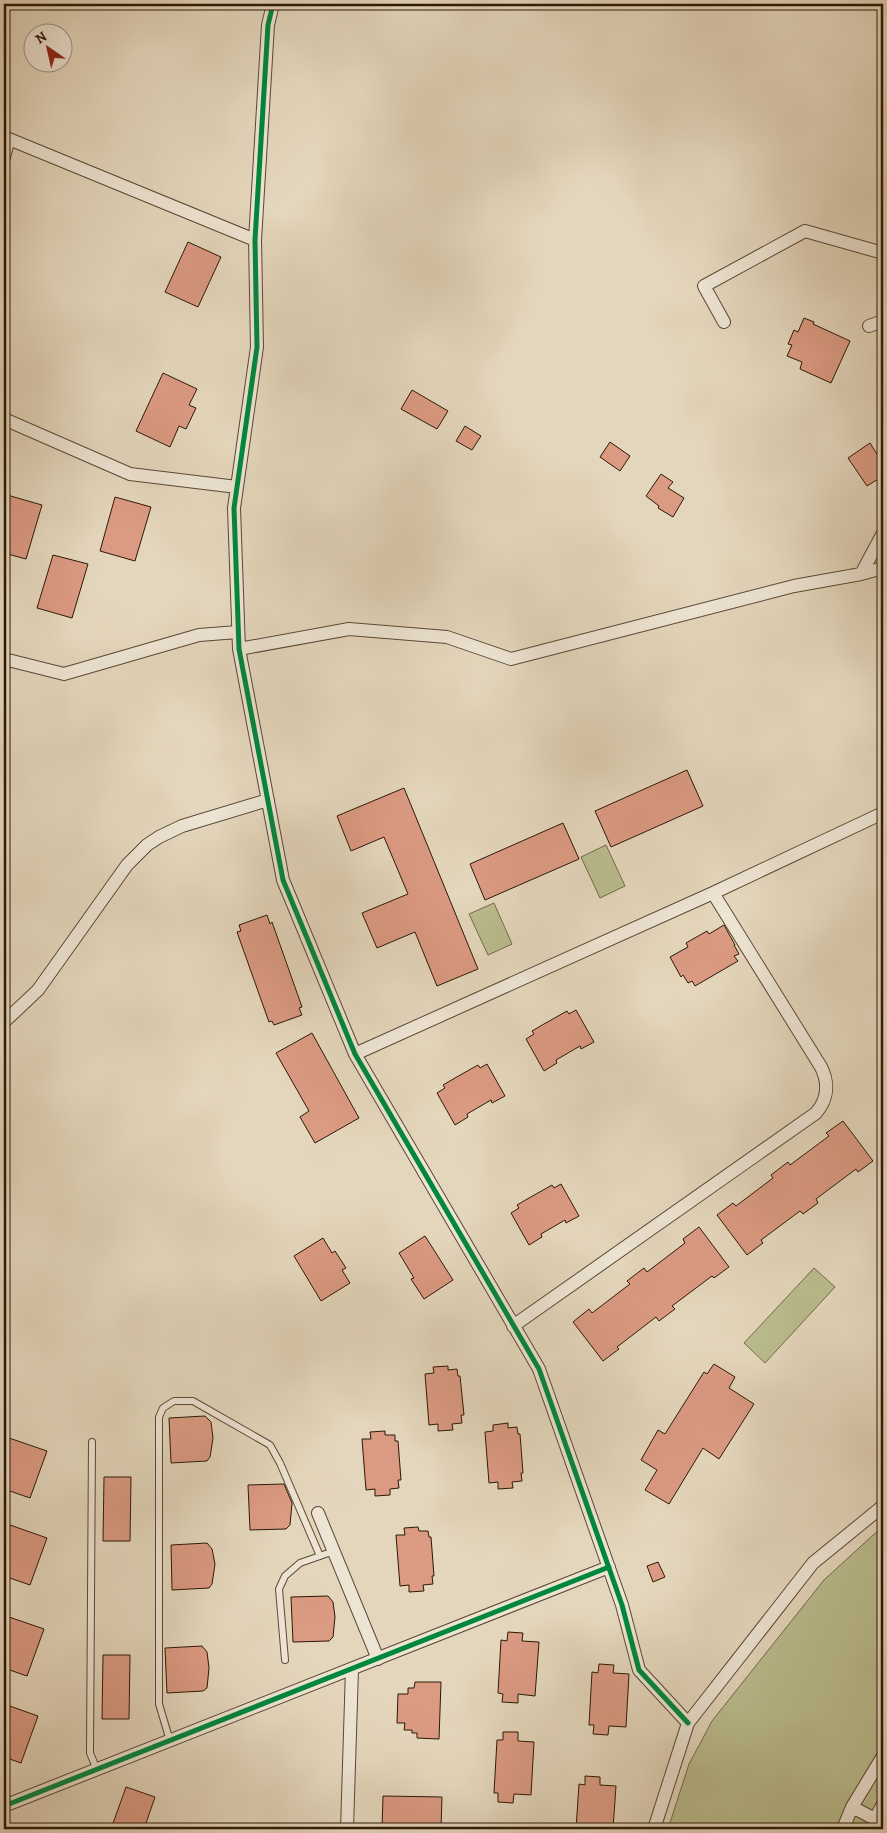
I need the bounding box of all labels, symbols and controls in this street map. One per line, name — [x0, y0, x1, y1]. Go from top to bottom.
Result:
north arrow — [22, 22, 72, 72]
text: N — [31, 27, 51, 48]

